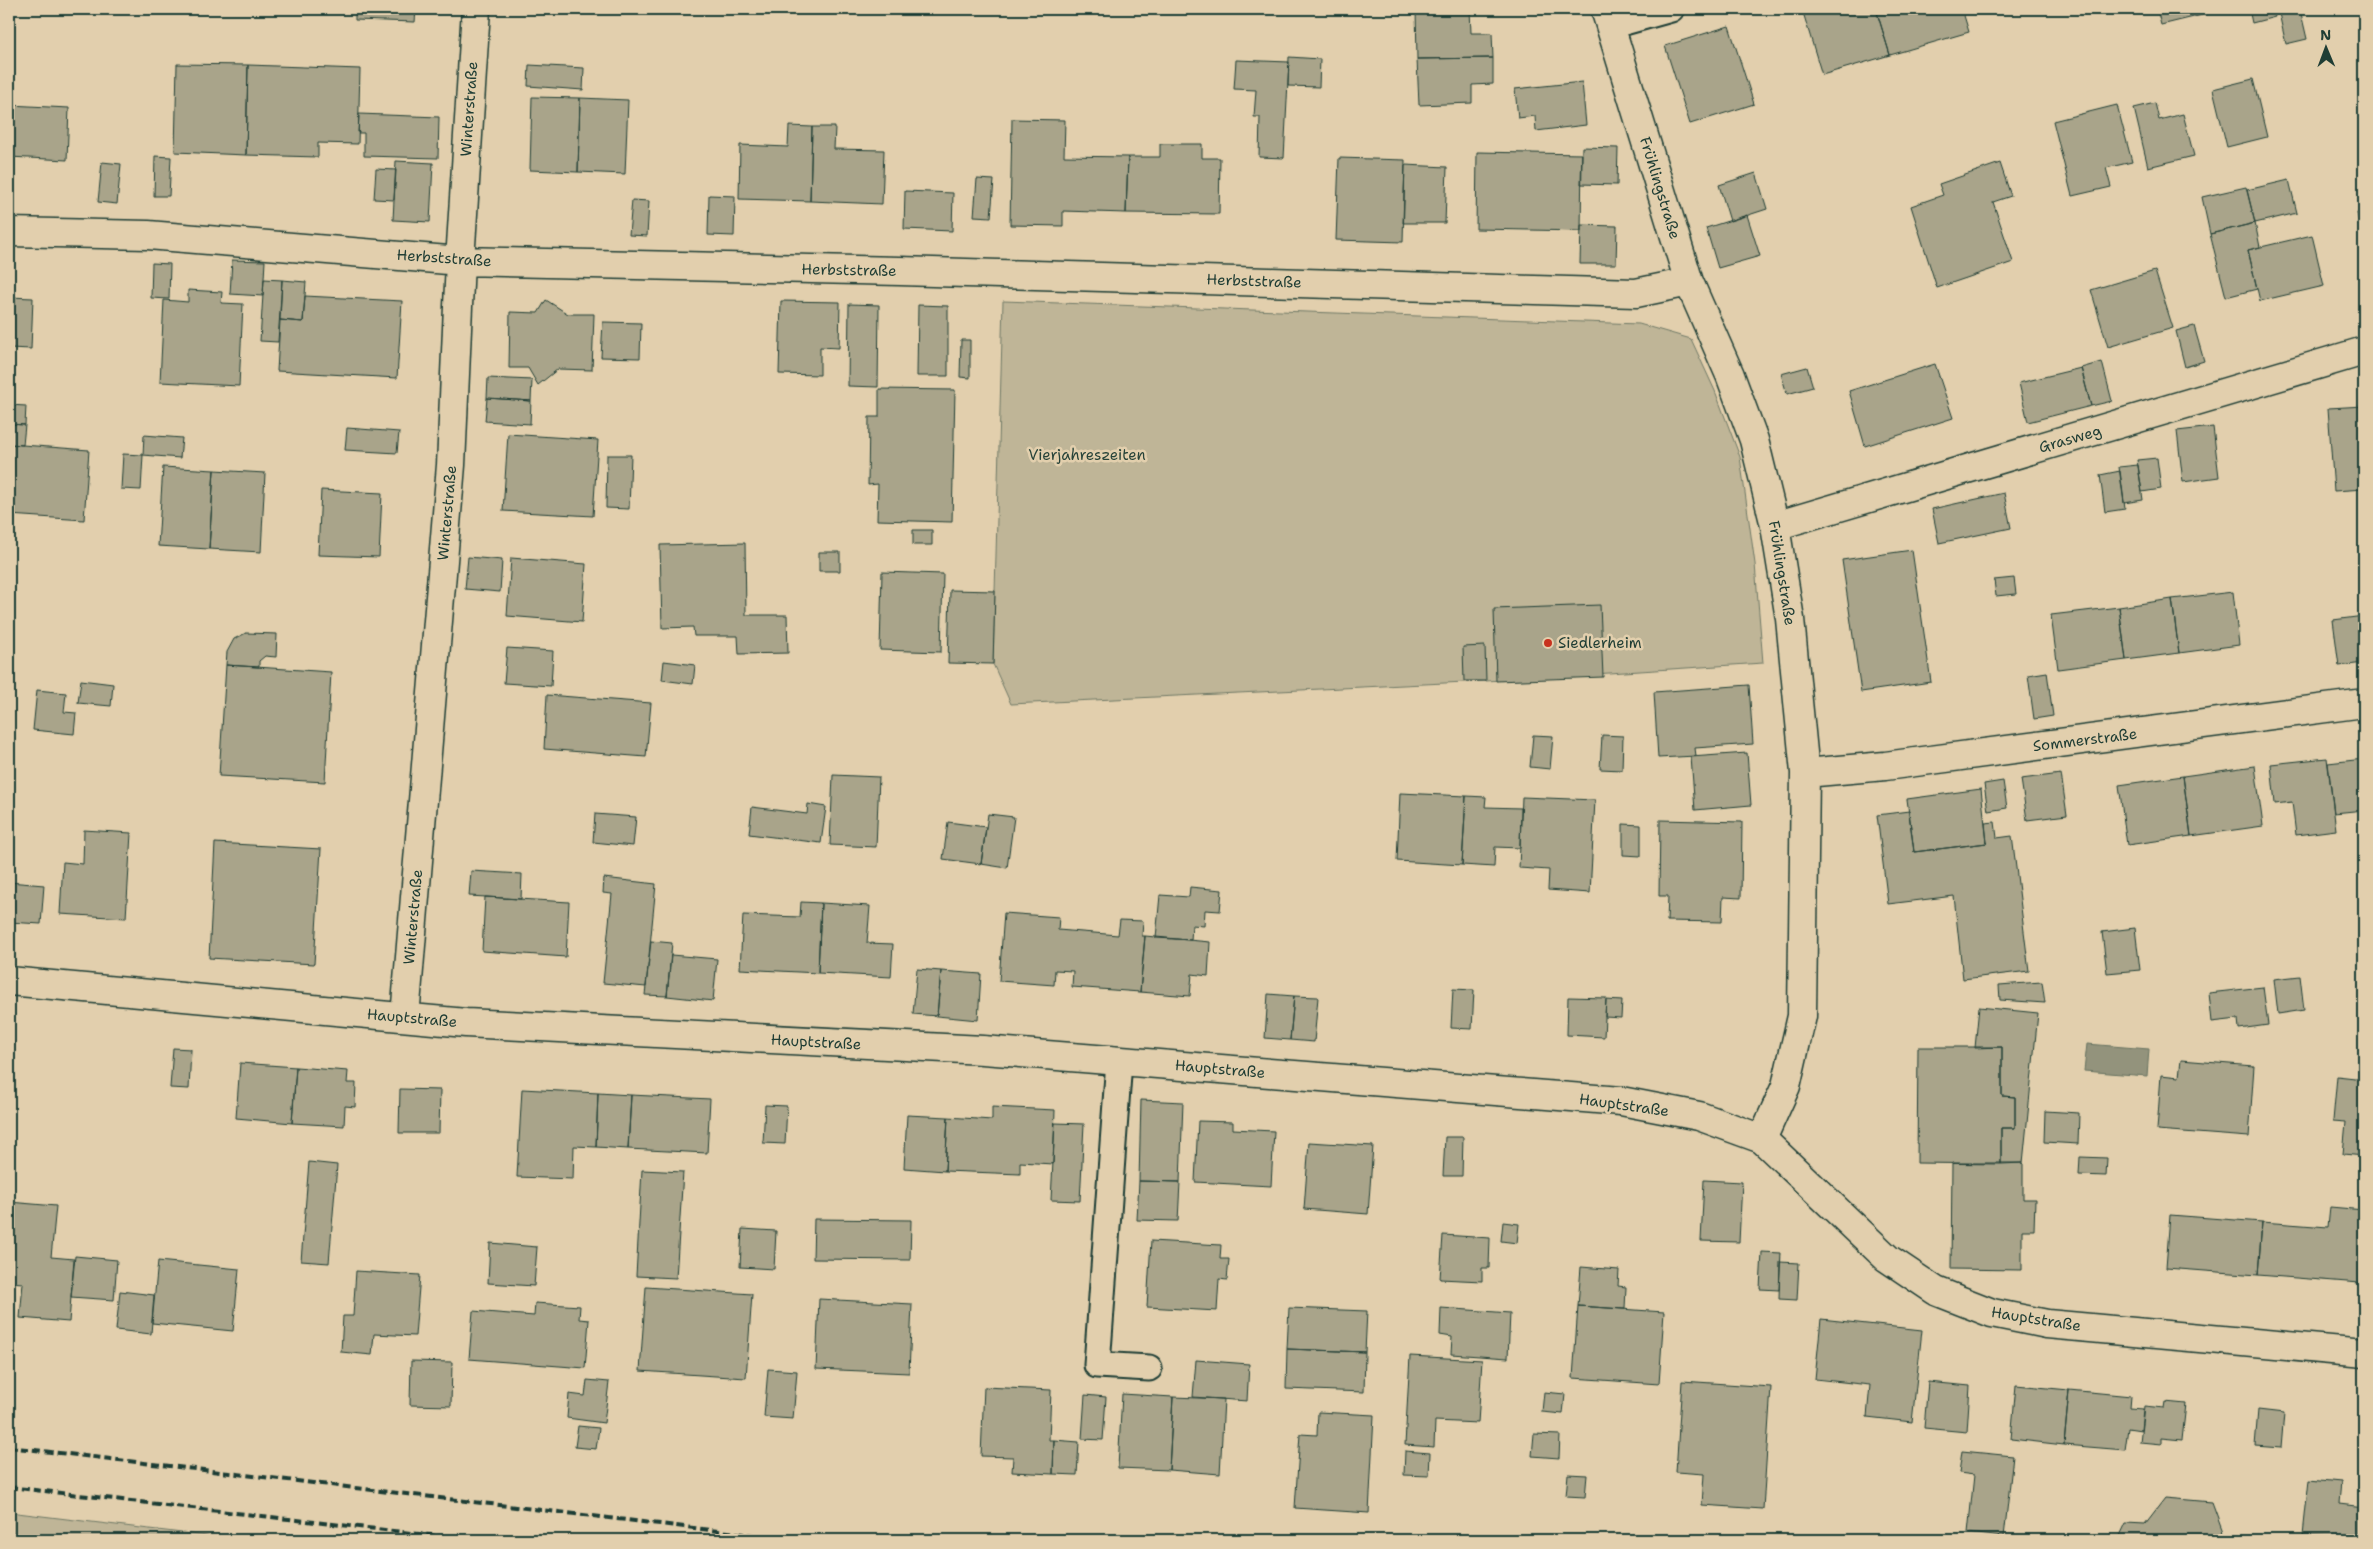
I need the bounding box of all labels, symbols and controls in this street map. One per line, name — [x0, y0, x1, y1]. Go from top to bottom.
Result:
north arrow — [2300, 22, 2350, 72]
text: N — [2320, 26, 2331, 44]
street label: Winterstraße — [456, 61, 482, 157]
street label: Frühlingstraße — [1635, 134, 1685, 242]
street label: Herbststraße — [396, 245, 492, 271]
street label: Herbststraße — [801, 259, 897, 281]
street label: Herbststraße — [1206, 269, 1302, 293]
street label: Grasweg — [2036, 421, 2104, 457]
park label: Vierjahreszeiten — [1028, 445, 1146, 465]
street label: Winterstraße — [433, 465, 461, 561]
street label: Frühlingstraße — [1764, 519, 1800, 627]
place label: Siedlerheim — [1558, 633, 1642, 653]
marker: Siedlerheim — [1542, 637, 1554, 649]
street label: Sommerstraße — [2032, 724, 2138, 756]
street label: Winterstraße — [399, 869, 427, 965]
street label: Hauptstraße — [366, 1004, 458, 1032]
street label: Hauptstraße — [770, 1030, 862, 1054]
street label: Hauptstraße — [1174, 1055, 1266, 1083]
street label: Hauptstraße — [1578, 1089, 1670, 1121]
street label: Hauptstraße — [1990, 1302, 2082, 1336]

